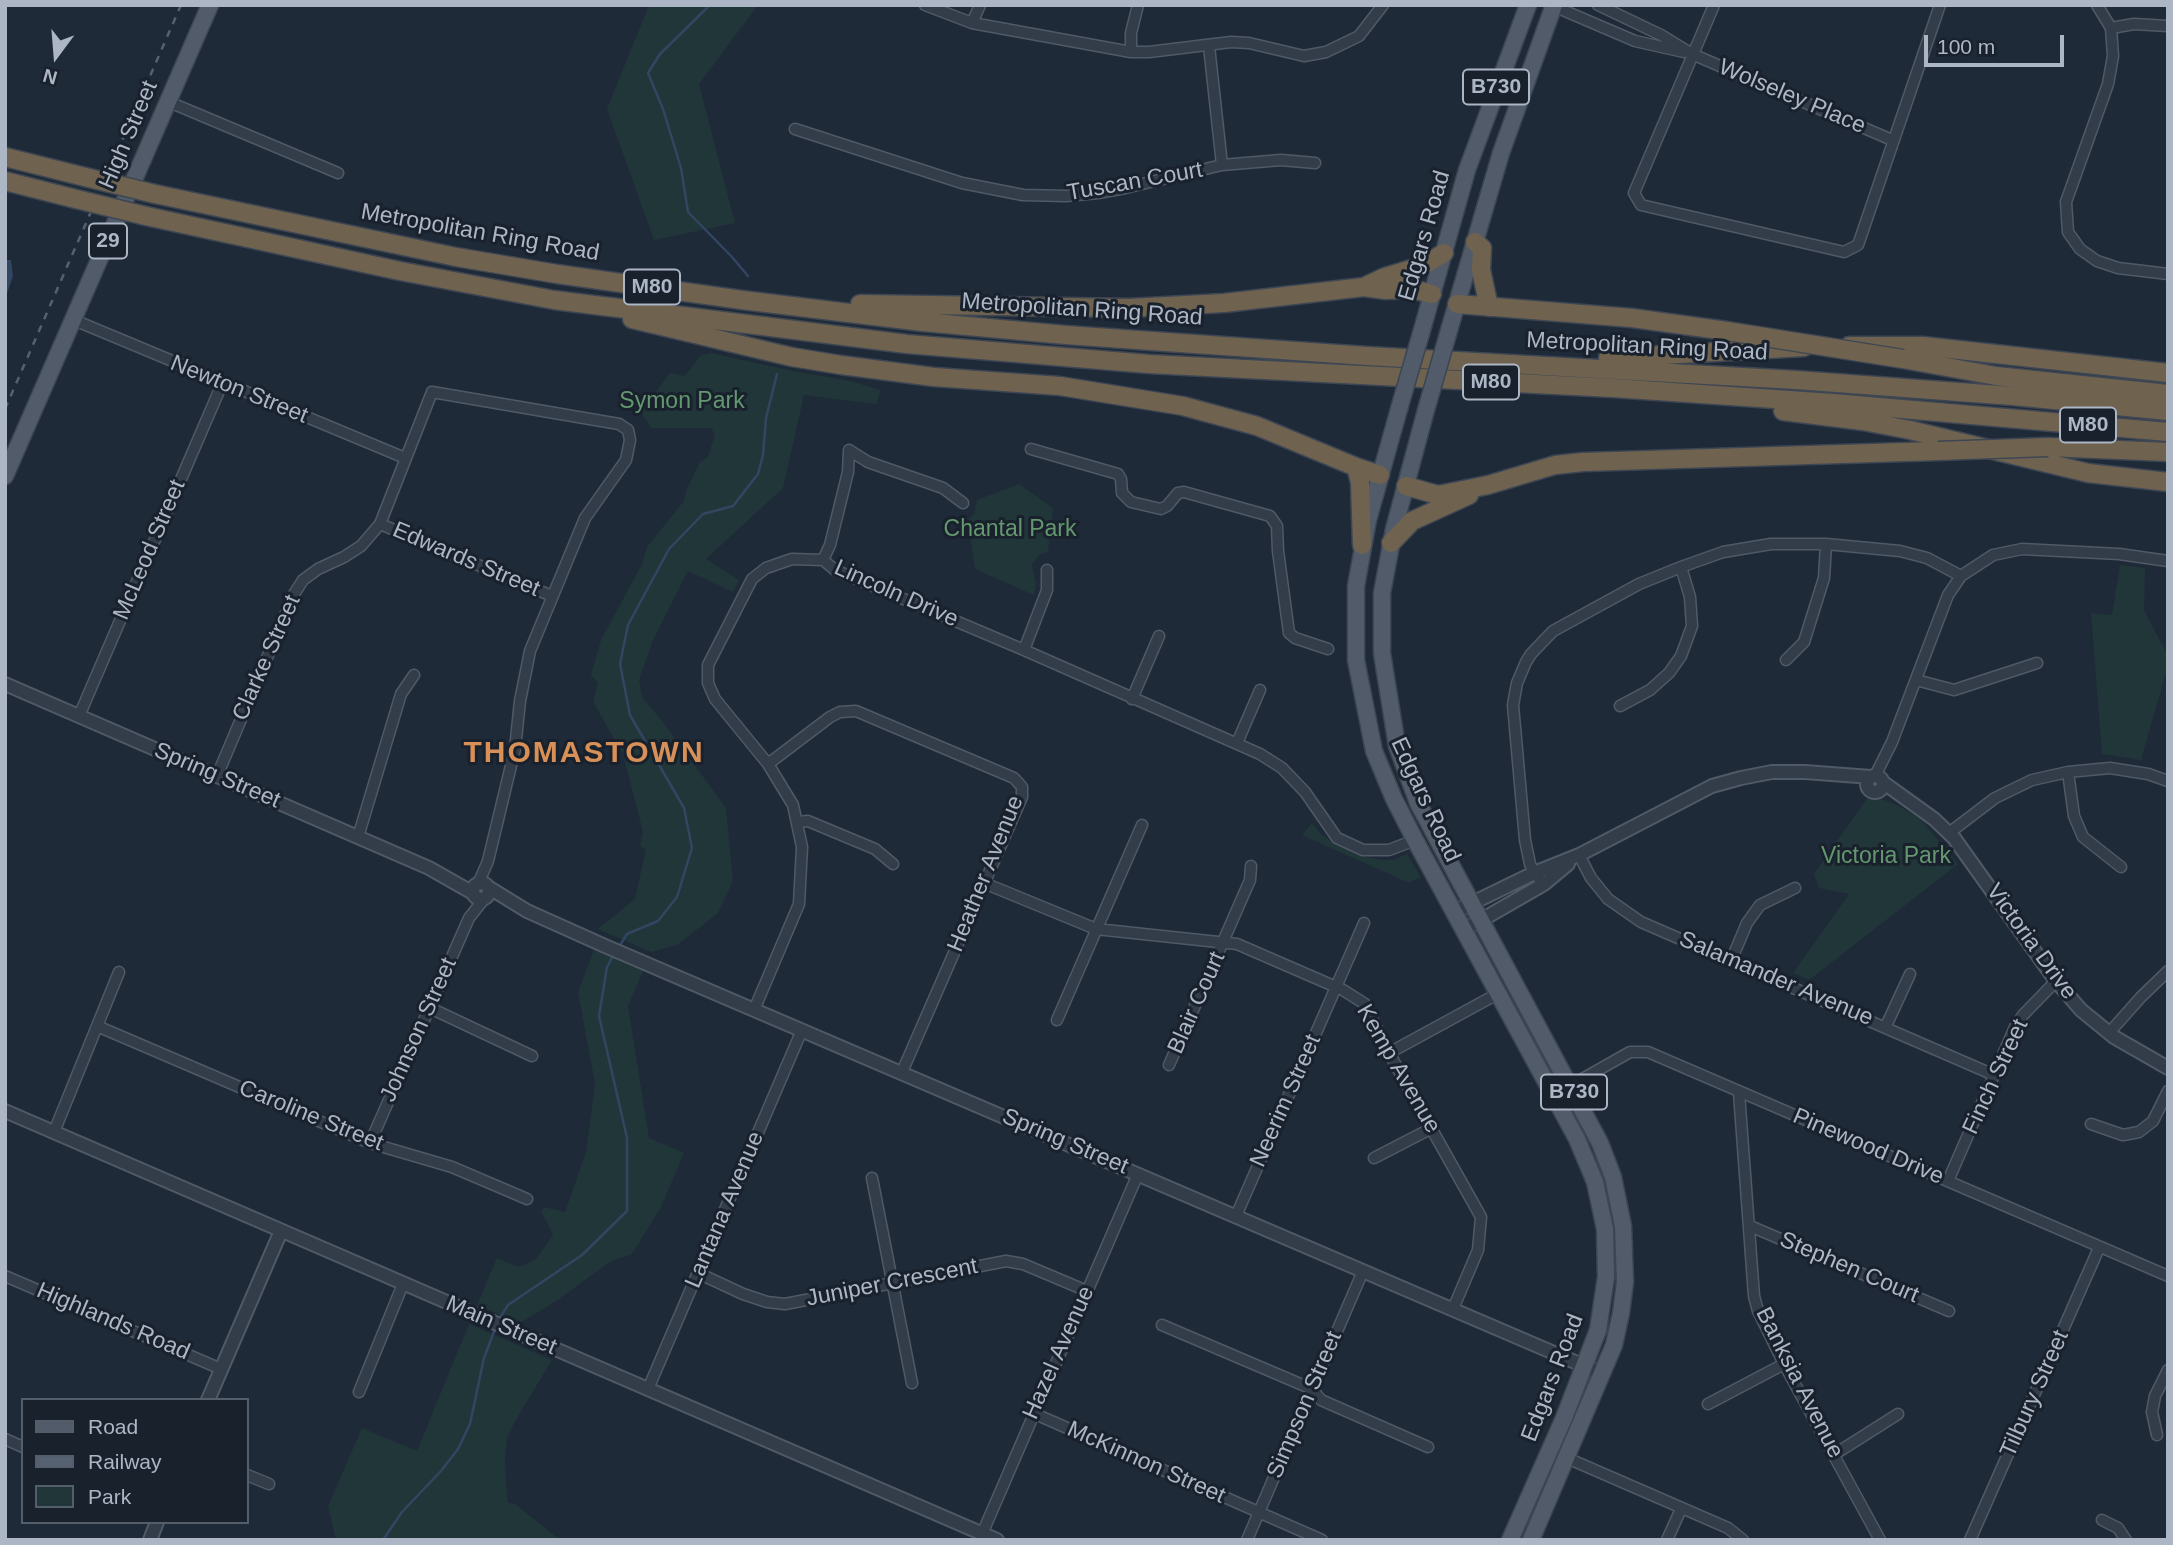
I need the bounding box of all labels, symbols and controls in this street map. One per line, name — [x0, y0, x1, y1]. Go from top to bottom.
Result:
north arrow — [21, 21, 91, 91]
scale bar — [1928, 21, 2068, 65]
text: 100 m — [1937, 35, 1995, 58]
street label: Wolseley Place — [1714, 54, 1870, 140]
text: N — [41, 65, 60, 89]
road number: B730 — [1463, 70, 1529, 104]
street label: High Street — [94, 77, 164, 193]
street label: Tuscan Court — [1065, 156, 1205, 208]
street label: Edgars Road — [1393, 168, 1457, 304]
street label: Metropolitan Ring Road — [359, 198, 601, 268]
road number: 29 — [89, 224, 127, 258]
road number: M80 — [624, 270, 680, 304]
street label: Metropolitan Ring Road — [961, 288, 1203, 332]
street label: Metropolitan Ring Road — [1526, 327, 1768, 367]
street label: Newton Street — [166, 350, 312, 430]
road number: M80 — [1463, 364, 1519, 400]
park label: Symon Park — [619, 388, 745, 416]
road number: M80 — [2060, 408, 2116, 442]
street label: McLeod Street — [108, 476, 192, 624]
park label: Chantal Park — [944, 516, 1076, 544]
street label: Edwards Street — [388, 517, 544, 603]
street label: Lincoln Drive — [830, 554, 962, 634]
street label: Clarke Street — [227, 591, 307, 725]
street label: Edgars Road — [1384, 733, 1466, 867]
district label: THOMASTOWN — [465, 736, 703, 772]
street label: Spring Street — [150, 737, 284, 815]
street label: Heather Avenue — [942, 792, 1030, 956]
park label: Victoria Park — [1821, 843, 1951, 871]
street label: Victoria Drive — [1980, 879, 2082, 1005]
street label: Salamander Avenue — [1675, 926, 1877, 1032]
street label: Blair Court — [1162, 948, 1232, 1058]
street label: Johnson Street — [375, 954, 463, 1106]
street label: Kemp Avenue — [1350, 1000, 1446, 1138]
street label: Finch Street — [1957, 1015, 2035, 1139]
street label: Neerim Street — [1245, 1031, 1327, 1171]
street label: Caroline Street — [235, 1074, 387, 1158]
road number: B730 — [1541, 1074, 1607, 1110]
street label: Spring Street — [998, 1103, 1132, 1181]
street label: Pinewood Drive — [1788, 1103, 1948, 1191]
street label: Lantana Avenue — [680, 1128, 770, 1292]
street label: Stephen Court — [1775, 1226, 1923, 1310]
street label: Juniper Crescent — [804, 1253, 980, 1313]
street label: Highlands Road — [32, 1277, 194, 1367]
street label: Hazel Avenue — [1017, 1282, 1101, 1424]
street label: Main Street — [441, 1290, 561, 1362]
street label: Banksia Avenue — [1749, 1303, 1849, 1463]
street label: Edgars Road — [1516, 1310, 1590, 1446]
street label: Tilbury Street — [1995, 1326, 2075, 1462]
street label: Simpson Street — [1262, 1327, 1348, 1483]
legend — [21, 1398, 248, 1524]
text: Road — [88, 1415, 138, 1438]
street label: McKinnon Street — [1063, 1416, 1229, 1510]
text: Railway — [88, 1450, 162, 1473]
text: Park — [88, 1485, 131, 1508]

